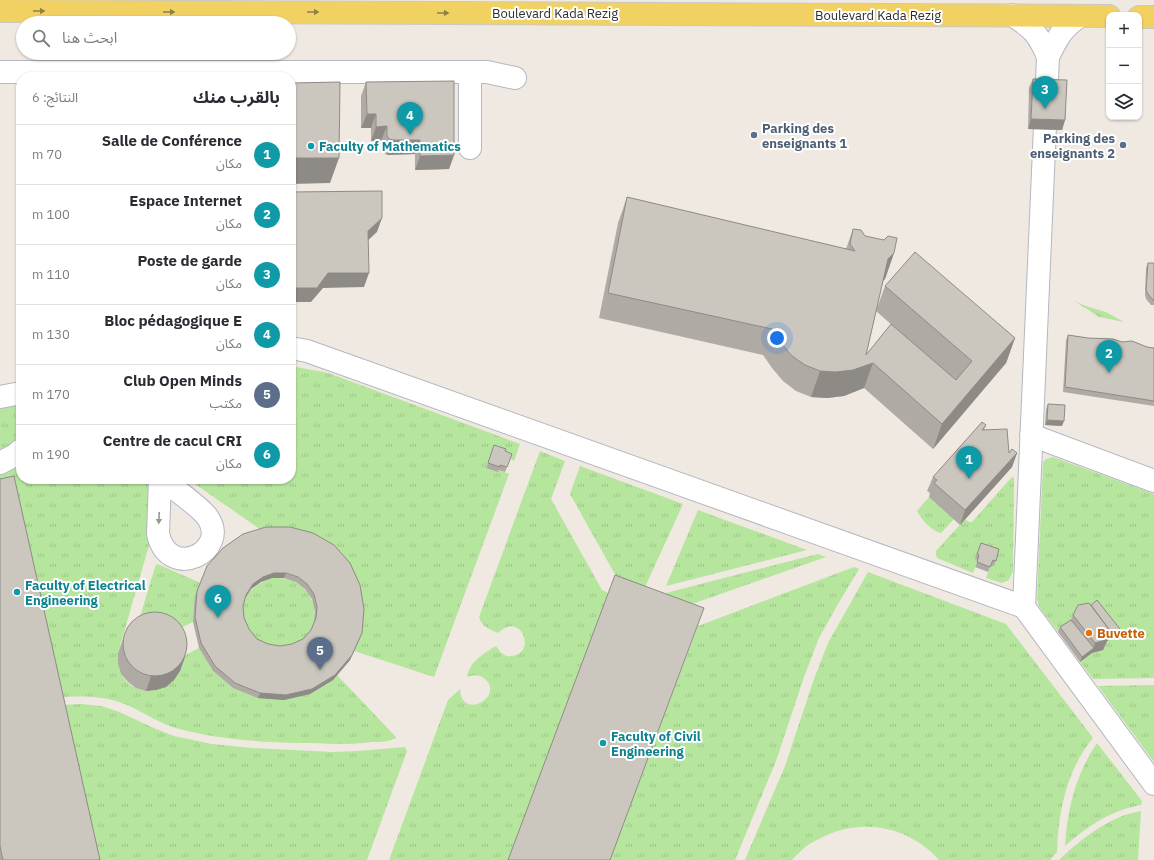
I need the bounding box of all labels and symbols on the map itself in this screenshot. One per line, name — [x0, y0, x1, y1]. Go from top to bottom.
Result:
street label: Boulevard Kada Rezig — [492, 5, 618, 22]
street label: Boulevard Kada Rezig — [815, 7, 941, 24]
one-way arrow — [33, 8, 46, 14]
one-way arrow — [163, 8, 175, 15]
one-way arrow — [307, 9, 320, 15]
one-way arrow — [437, 10, 450, 16]
pin: 3 — [1032, 76, 1058, 109]
pin: 4 — [397, 102, 423, 135]
place label: Parking des enseignants 1 — [762, 120, 847, 152]
marker: Parking des enseignants 1 — [749, 130, 759, 140]
place label: Parking des enseignants 2 — [1030, 130, 1115, 162]
place label: Faculty of Mathematics — [319, 138, 461, 155]
marker: Parking des enseignants 2 — [1118, 140, 1128, 150]
marker: Faculty of Mathematics — [306, 141, 316, 151]
your location — [767, 328, 787, 348]
pin: 2 — [1096, 340, 1122, 373]
pin: 1 — [956, 446, 982, 479]
one-way arrow — [155, 512, 162, 524]
place label: Faculty of Electrical Engineering — [25, 577, 146, 609]
pin: 6 — [205, 585, 231, 618]
marker: Faculty of Electrical Engineering — [12, 587, 22, 597]
place label: Buvette — [1097, 625, 1145, 642]
marker: Buvette — [1084, 628, 1094, 638]
pin: 5 — [307, 637, 333, 670]
place label: Faculty of Civil Engineering — [611, 728, 701, 760]
marker: Faculty of Civil Engineering — [598, 738, 608, 748]

